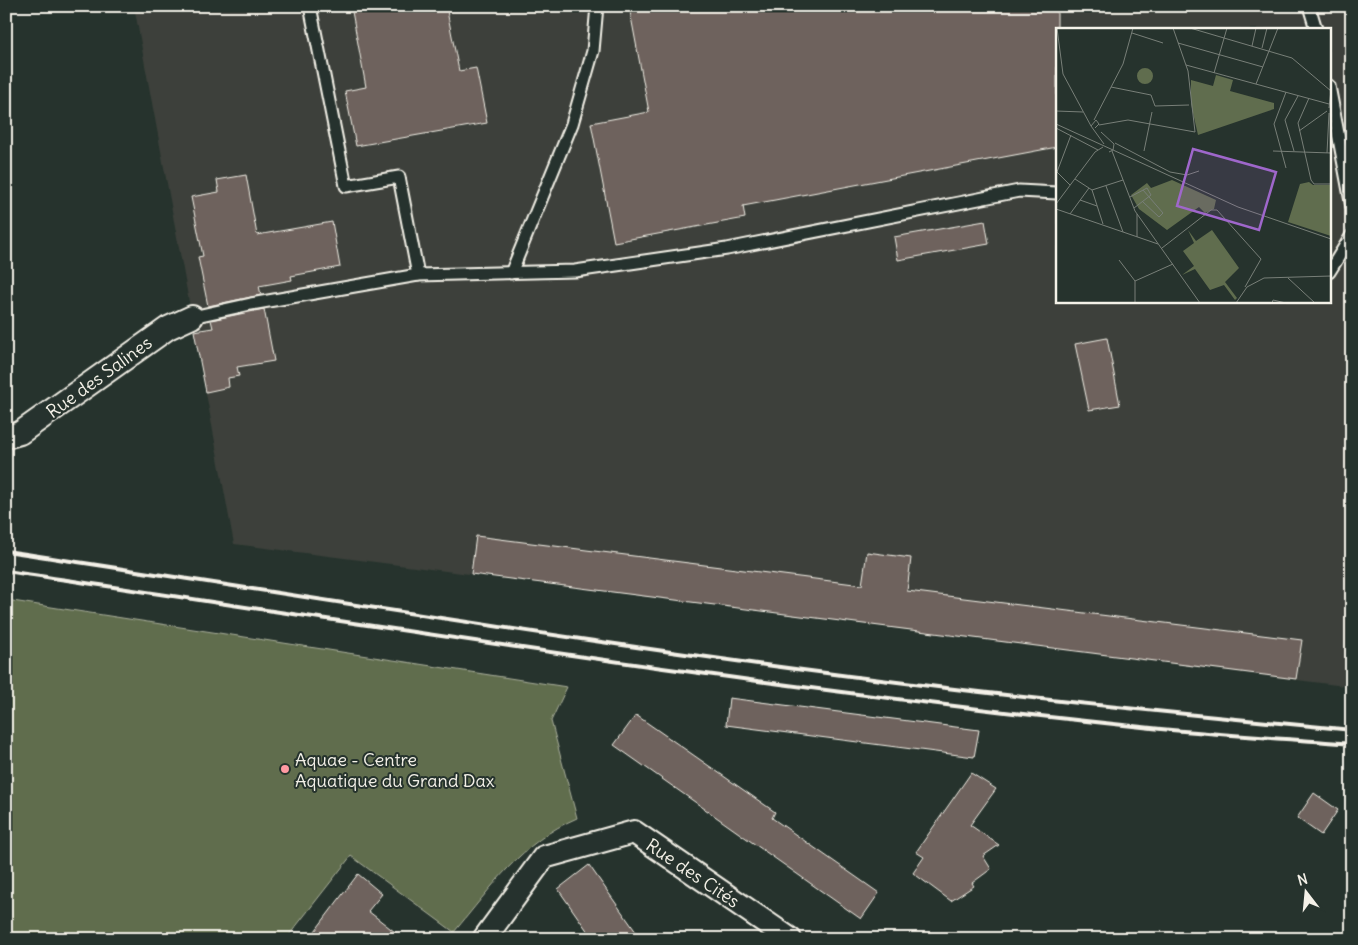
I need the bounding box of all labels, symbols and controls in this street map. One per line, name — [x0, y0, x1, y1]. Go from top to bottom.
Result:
inset map — [1056, 28, 1330, 302]
street label: Rue des Salines — [42, 331, 156, 423]
place label: Aquae - Centre Aquatique du Grand Dax — [295, 748, 495, 792]
marker: Aquae - Centre Aquatique du Grand Dax — [279, 763, 291, 775]
street label: Rue des Cités — [642, 833, 744, 913]
north arrow — [1280, 868, 1330, 918]
text: N — [1295, 870, 1310, 889]

